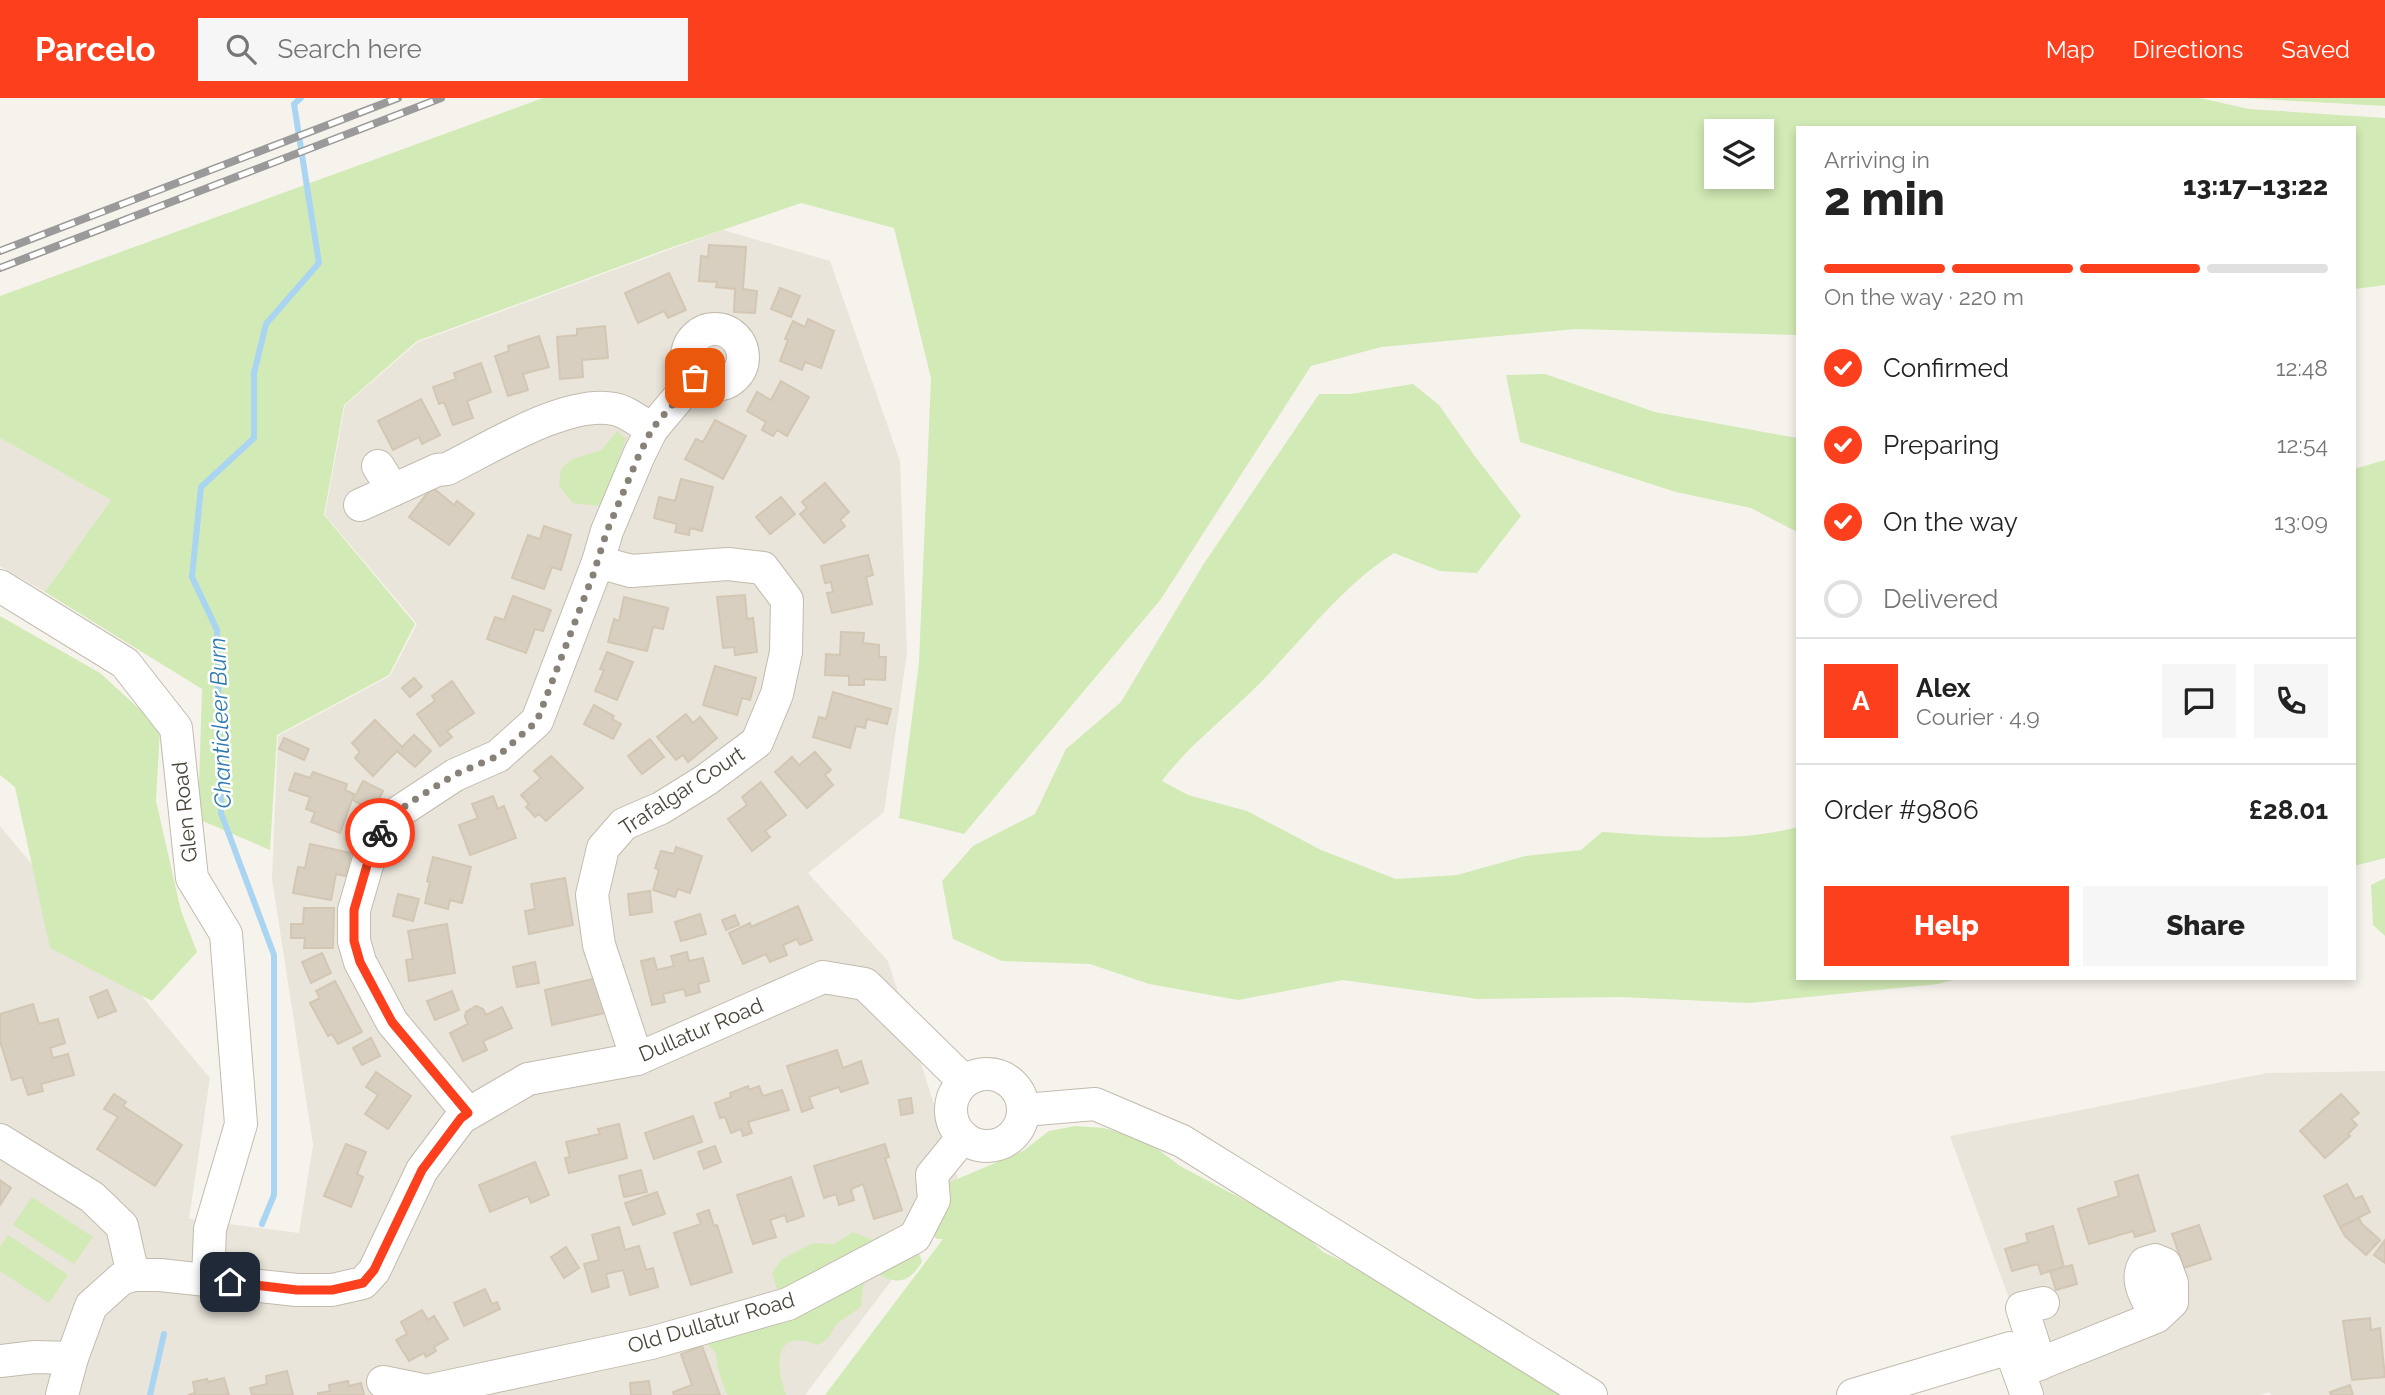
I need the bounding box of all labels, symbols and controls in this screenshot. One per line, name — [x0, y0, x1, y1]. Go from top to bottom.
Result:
search box — [198, 18, 688, 81]
text: Parcelo — [35, 30, 156, 69]
icon: search — [222, 30, 260, 68]
text: Search here — [278, 34, 422, 64]
text: Map — [2046, 35, 2095, 64]
text: Directions — [2133, 35, 2243, 64]
text: Saved — [2281, 35, 2350, 64]
map controls — [1704, 119, 1774, 189]
button: layers — [1704, 119, 1774, 189]
text: Arriving in — [1824, 146, 1930, 173]
text: 13:17–13:22 — [2183, 171, 2328, 201]
text: 2 min — [1824, 172, 1945, 226]
text: On the way · 220 m — [1824, 283, 2024, 310]
pin — [665, 348, 725, 408]
icon: check — [1824, 349, 1862, 387]
text: Confirmed — [1883, 353, 2009, 383]
text: 12:48 — [2276, 354, 2328, 381]
icon: bag — [676, 359, 714, 397]
icon: check — [1824, 426, 1862, 464]
text: Preparing — [1883, 430, 1999, 460]
text: 12:54 — [2277, 431, 2328, 458]
icon: check — [1824, 503, 1862, 541]
text: On the way — [1883, 507, 2018, 537]
text: 13:09 — [2274, 508, 2328, 535]
text: Delivered — [1883, 584, 1998, 614]
water label: Chanticleer Burn — [203, 637, 236, 809]
button: chat — [2162, 664, 2236, 738]
button: phone — [2254, 664, 2328, 738]
text: Alex — [1916, 673, 1971, 703]
text: A — [1852, 686, 1870, 716]
text: Courier · 4.9 — [1916, 703, 2040, 730]
street label: Trafalgar Court — [614, 741, 749, 840]
street label: Glen Road — [167, 760, 202, 864]
text: Order #9806 — [1824, 795, 1979, 825]
text: £28.01 — [2249, 795, 2328, 825]
courier — [345, 798, 415, 868]
icon: bike — [361, 814, 399, 852]
button: Help — [1824, 886, 2069, 966]
button: Share — [2083, 886, 2328, 966]
street label: Dullatur Road — [635, 992, 767, 1067]
pin — [200, 1252, 260, 1312]
icon: home — [211, 1263, 249, 1301]
street label: Old Dullatur Road — [625, 1287, 797, 1358]

